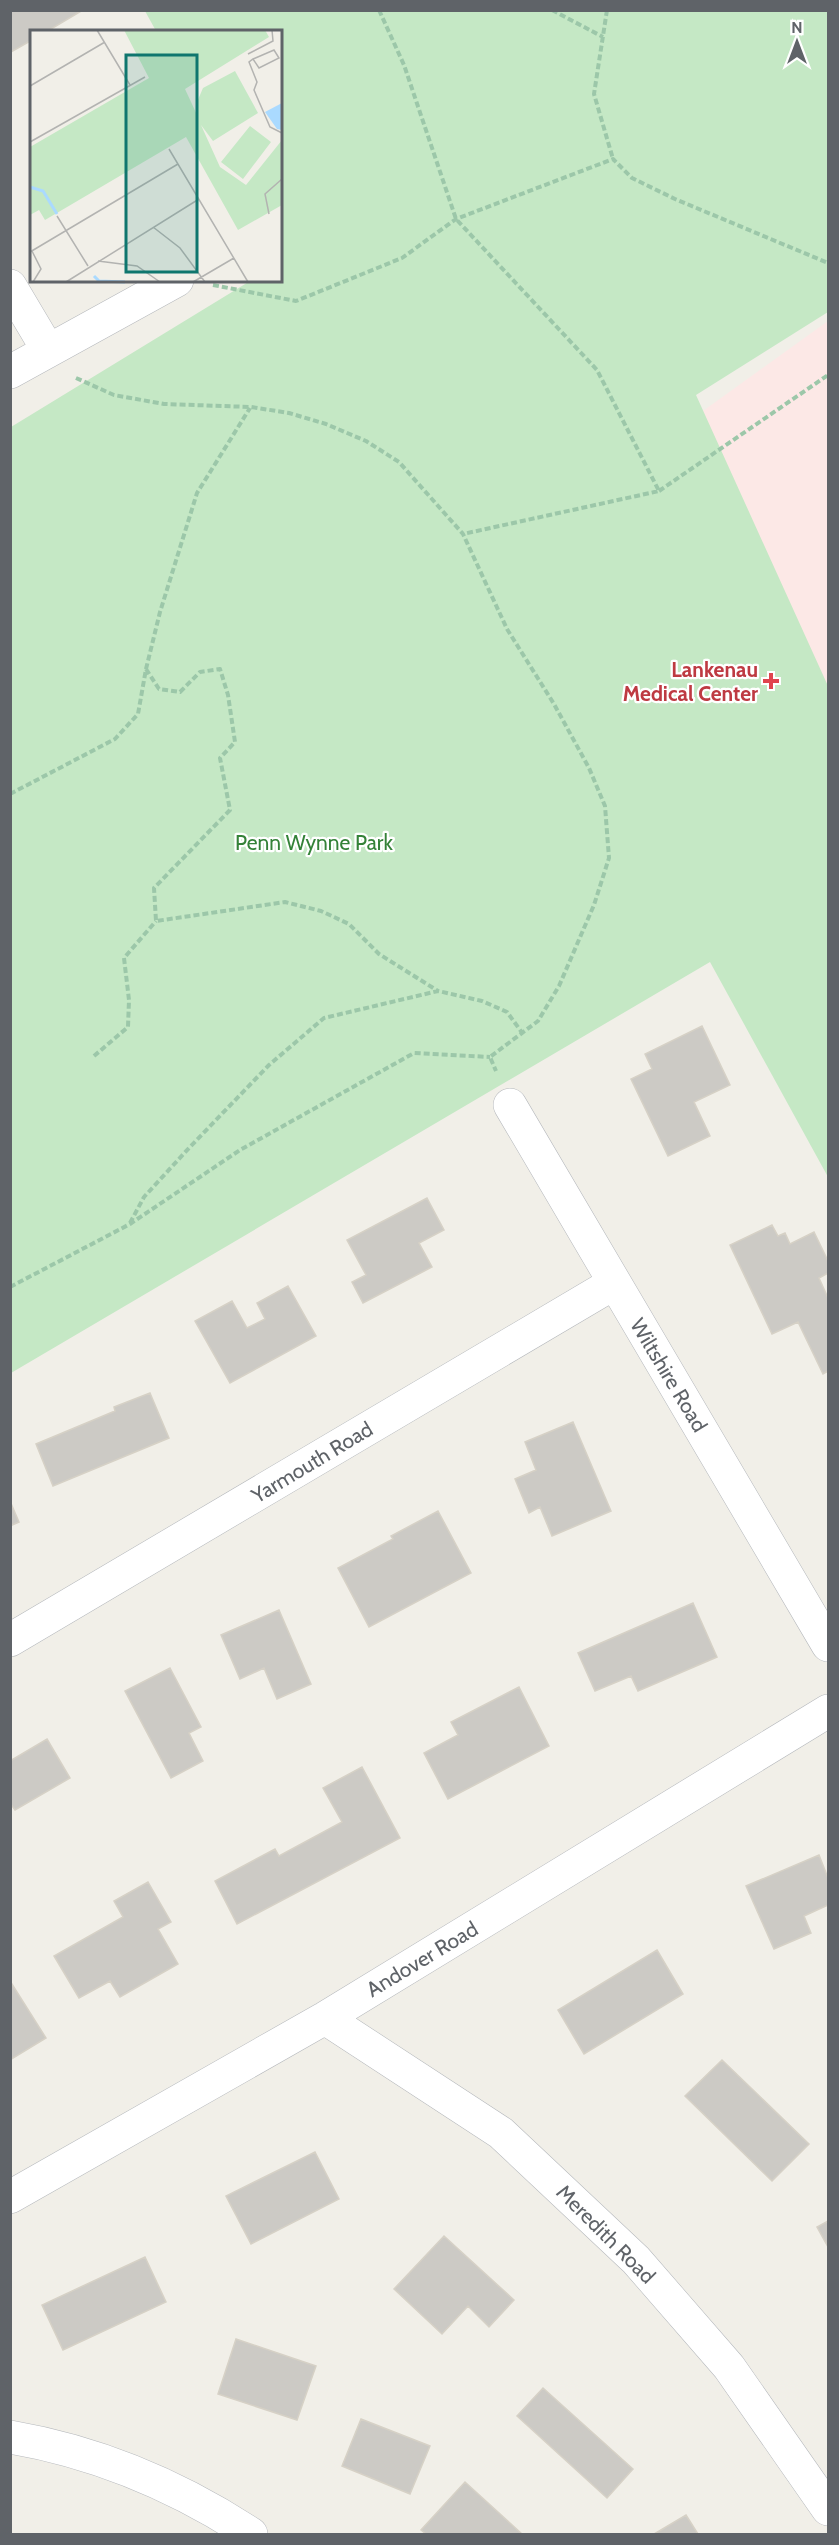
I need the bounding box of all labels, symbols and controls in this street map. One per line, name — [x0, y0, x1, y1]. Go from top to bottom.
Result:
north arrow — [767, 12, 827, 72]
text: N — [791, 18, 803, 37]
inset map — [30, 30, 282, 282]
place label: Lankenau Medical Center — [623, 657, 758, 706]
marker: Lankenau Medical Center — [762, 672, 780, 690]
park label: Penn Wynne Park — [235, 830, 393, 855]
street label: Wiltshire Road — [625, 1314, 713, 1436]
street label: Yarmouth Road — [246, 1416, 377, 1508]
street label: Andover Road — [362, 1916, 482, 2002]
street label: Meredith Road — [551, 2179, 661, 2289]

